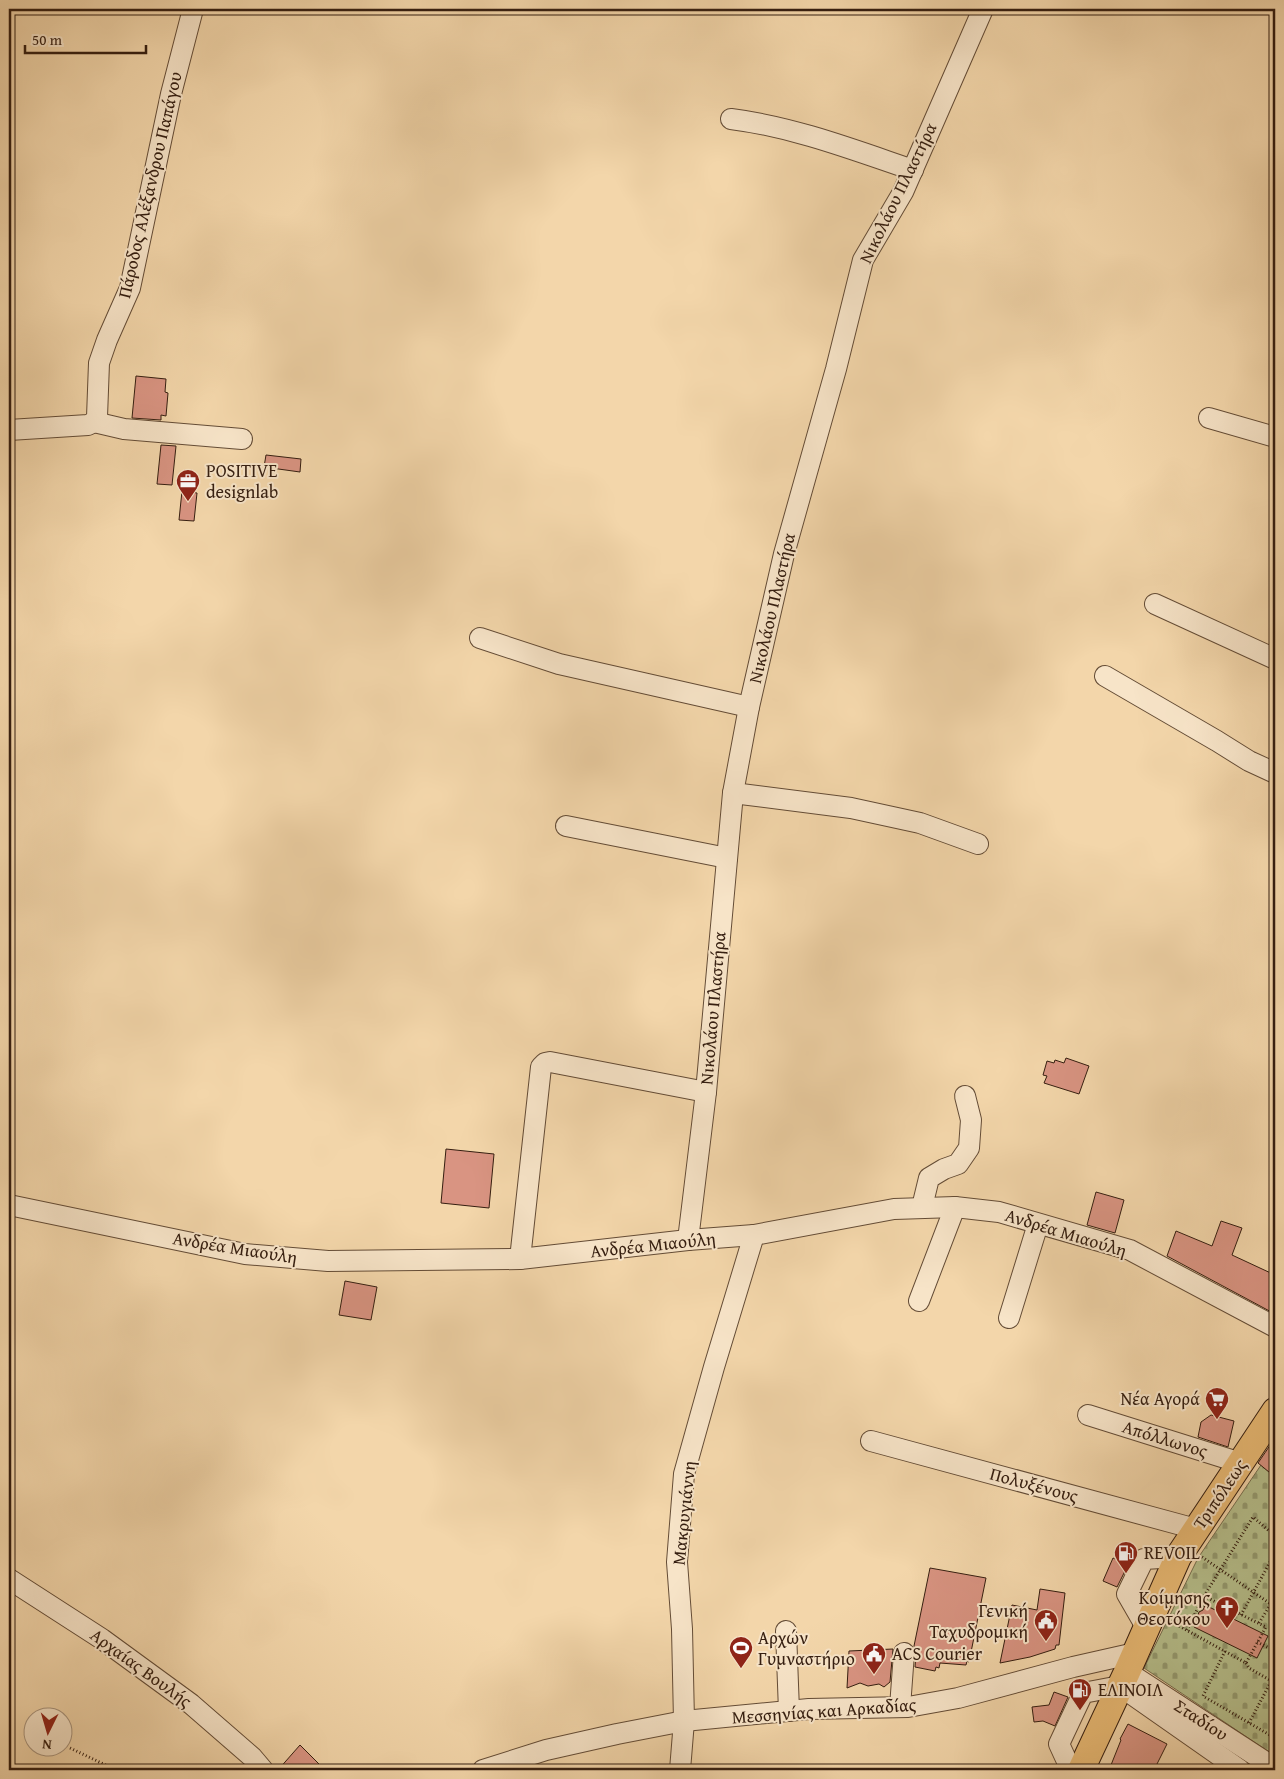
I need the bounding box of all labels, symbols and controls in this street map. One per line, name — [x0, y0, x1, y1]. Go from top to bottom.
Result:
scale bar — [25, 22, 146, 54]
text: 50 m — [32, 29, 63, 50]
street label: Πάροδος Αλέξανδρου Παπάγου — [110, 69, 189, 301]
street label: Νικολάου Πλαστήρα — [852, 118, 944, 268]
place label: POSITIVE designlab — [206, 457, 278, 505]
office icon: POSITIVE designlab — [175, 468, 201, 502]
street label: Νικολάου Πλαστήρα — [741, 530, 802, 686]
street label: Νικολάου Πλαστήρα — [692, 930, 733, 1086]
street label: Ανδρέα Μιαούλη — [1002, 1201, 1130, 1264]
street label: Ανδρέα Μιαούλη — [171, 1224, 299, 1271]
street label: Ανδρέα Μιαούλη — [589, 1224, 717, 1265]
place label: Νέα Αγορά — [1120, 1385, 1200, 1412]
supermarket icon: Νέα Αγορά — [1204, 1386, 1230, 1420]
street label: Απόλλωνος — [1119, 1413, 1212, 1464]
street label: Τριπόλεως — [1186, 1453, 1253, 1534]
street label: Μακρυγιάννη — [665, 1459, 702, 1566]
street label: Πολυξένους — [987, 1460, 1082, 1509]
place label: REVOIL — [1144, 1539, 1200, 1566]
fuel station icon: REVOIL — [1113, 1540, 1139, 1574]
place label: Κοίμησης Θεοτόκου — [1137, 1584, 1210, 1632]
church icon: Κοίμησης Θεοτόκου — [1214, 1595, 1240, 1629]
place label: Γενική Ταχυδρομική — [929, 1597, 1028, 1645]
public building icon: Γενική Ταχυδρομική — [1033, 1608, 1059, 1642]
street label: Αρχαίας Βουλής — [85, 1621, 198, 1714]
place label: Αρχών Γυμναστήριο — [758, 1624, 855, 1672]
sports icon: Αρχών Γυμναστήριο — [728, 1635, 754, 1669]
place label: ACS Courier — [892, 1640, 983, 1667]
public building icon: ACS Courier — [861, 1641, 887, 1675]
place label: ΕΛΙΝΟΙΛ — [1098, 1676, 1163, 1703]
fuel station icon: ΕΛΙΝΟΙΛ — [1067, 1677, 1093, 1711]
street label: Μεσσηνίας και Αρκαδίας — [731, 1691, 918, 1730]
street label: Σταδίου — [1169, 1692, 1234, 1747]
north arrow — [22, 1706, 72, 1756]
text: N — [41, 1735, 52, 1755]

